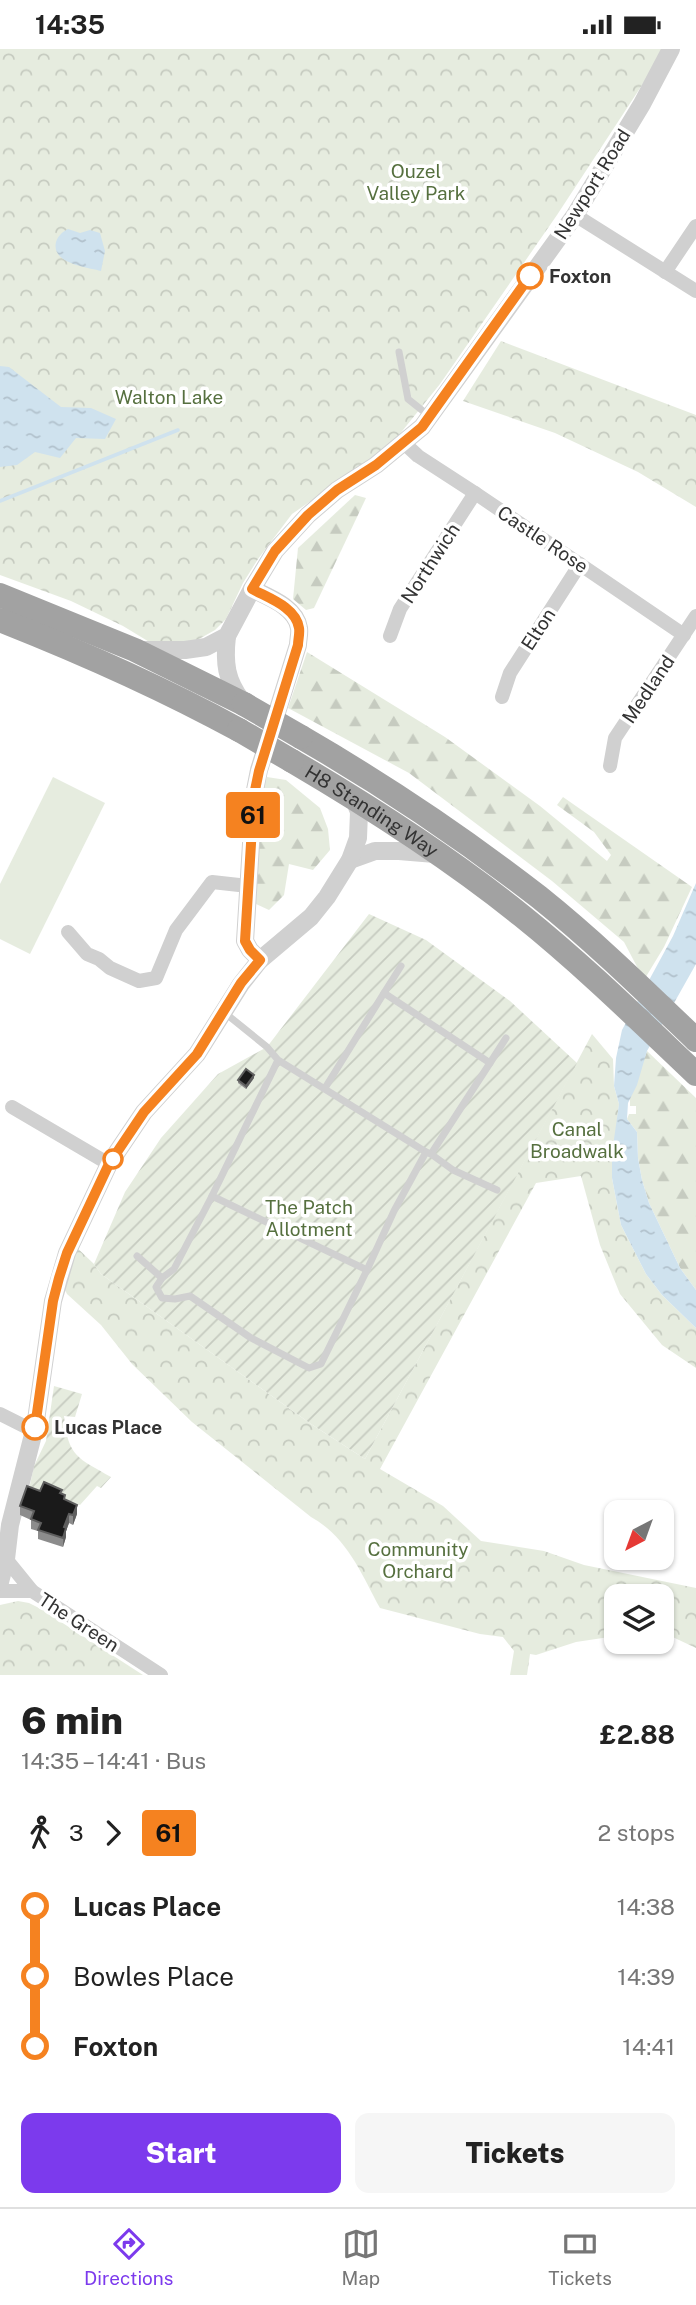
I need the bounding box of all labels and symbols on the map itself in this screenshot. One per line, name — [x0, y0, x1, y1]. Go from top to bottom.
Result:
street label: Newport Road — [549, 125, 635, 243]
park label: Ouzel Valley Park — [366, 160, 466, 204]
marker: Foxton — [517, 263, 543, 289]
place label: Foxton — [549, 265, 611, 287]
park label: Walton Lake — [115, 386, 223, 408]
street label: Castle Rose — [494, 501, 592, 577]
street label: Northwich — [396, 519, 464, 607]
street label: Elton — [516, 604, 560, 654]
street label: Medland — [617, 651, 679, 727]
street label: H8 Standing Way — [301, 760, 443, 861]
line badge: 61 — [222, 792, 284, 838]
park label: Canal Broadwalk — [530, 1118, 624, 1162]
unlabelled marker — [103, 1149, 123, 1169]
park label: The Patch Allotment — [265, 1196, 353, 1240]
marker: Lucas Place — [22, 1414, 48, 1440]
place label: Lucas Place — [54, 1416, 162, 1438]
north arrow — [604, 1500, 674, 1570]
park label: Community Orchard — [367, 1538, 469, 1582]
street label: The Green — [35, 1588, 123, 1656]

